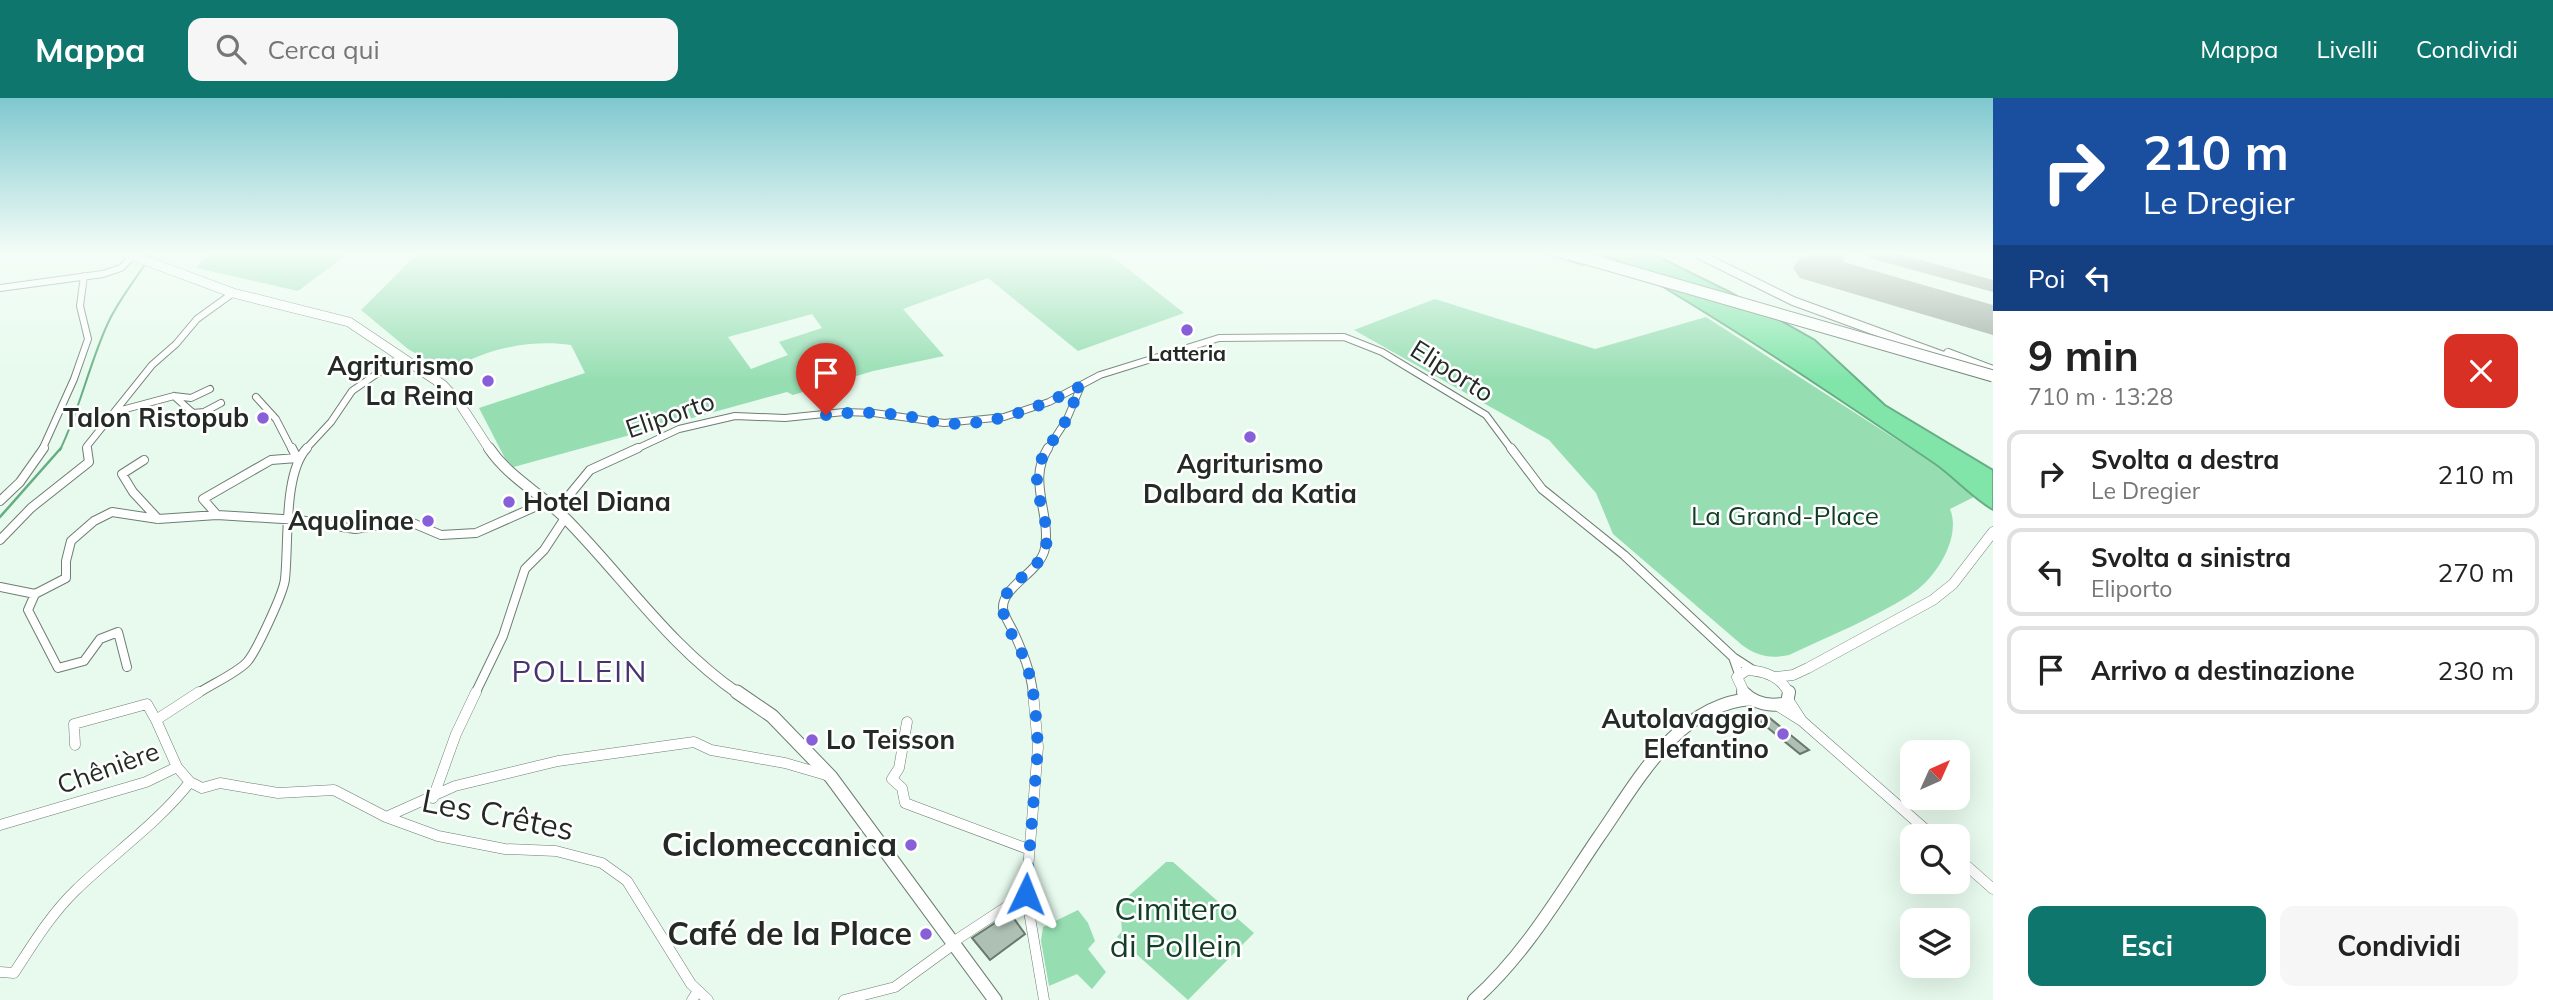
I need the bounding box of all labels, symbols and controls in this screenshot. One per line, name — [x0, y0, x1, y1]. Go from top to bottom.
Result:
search box — [188, 18, 678, 81]
text: Mappa — [35, 29, 146, 70]
icon: search — [212, 30, 250, 68]
text: Cerca qui — [268, 33, 380, 66]
text: Mappa — [2200, 34, 2278, 64]
text: Livelli — [2316, 34, 2378, 64]
text: Condividi — [2416, 34, 2518, 64]
text: 210 m — [2143, 121, 2289, 182]
icon: right — [2028, 126, 2119, 217]
text: Le Dregier — [2143, 182, 2295, 222]
icon: left — [2079, 259, 2117, 297]
text: Poi — [2028, 262, 2065, 295]
marker: Latteria — [1179, 322, 1195, 338]
text: 9 min — [2028, 329, 2139, 382]
street label: Eliporto — [1404, 332, 1500, 409]
button: close — [2444, 334, 2518, 408]
place label: Latteria — [1148, 340, 1226, 366]
pin — [796, 343, 856, 415]
place label: Agriturismo La Reina — [327, 349, 474, 412]
icon: arrive — [807, 354, 845, 392]
marker: Agriturismo La Reina — [480, 373, 496, 389]
text: 710 m · 13:28 — [2028, 382, 2173, 411]
street label: Eliporto — [621, 384, 719, 445]
place label: Talon Ristopub — [63, 401, 249, 434]
marker: Talon Ristopub — [255, 410, 271, 426]
marker: Agriturismo Dalbard da Katia — [1242, 429, 1258, 445]
text: Svolta a destra — [2091, 443, 2279, 476]
place label: Agriturismo Dalbard da Katia — [1143, 447, 1357, 510]
icon: right — [2032, 455, 2070, 493]
text: 210 m — [2438, 458, 2514, 491]
text: Le Dregier — [2091, 476, 2200, 505]
place label: Hotel Diana — [523, 485, 671, 518]
marker: Hotel Diana — [501, 494, 517, 510]
park label: La Grand-Place — [1691, 499, 1879, 532]
place label: Aquolinae — [288, 504, 414, 537]
marker: Aquolinae — [420, 513, 436, 529]
text: Svolta a sinistra — [2091, 541, 2291, 574]
icon: left — [2032, 553, 2070, 591]
text: 270 m — [2438, 556, 2514, 589]
text: Eliporto — [2091, 574, 2172, 603]
icon: arrive — [2032, 651, 2070, 689]
district label: POLLEIN — [512, 652, 648, 690]
text: Arrivo a destinazione — [2091, 654, 2355, 687]
text: 230 m — [2438, 654, 2514, 687]
place label: Autolavaggio Elefantino — [1602, 702, 1769, 765]
place label: Lo Teisson — [826, 723, 955, 756]
marker: Autolavaggio Elefantino — [1775, 726, 1791, 742]
marker: Lo Teisson — [804, 732, 820, 748]
street label: Chênière — [52, 734, 163, 801]
north arrow — [1900, 740, 1970, 810]
map controls — [1900, 740, 1970, 978]
street label: Les Crêtes — [419, 780, 578, 848]
place label: Ciclomeccanica — [662, 824, 897, 864]
button: search — [1900, 824, 1970, 894]
marker: Ciclomeccanica — [903, 837, 919, 853]
position arrow — [989, 857, 1063, 931]
park label: Cimitero di Pollein — [1110, 888, 1242, 965]
button: Esci — [2028, 906, 2266, 986]
button: Condividi — [2280, 906, 2518, 986]
button: layers — [1900, 908, 1970, 978]
place label: Café de la Place — [667, 913, 912, 953]
marker: Café de la Place — [918, 926, 934, 942]

